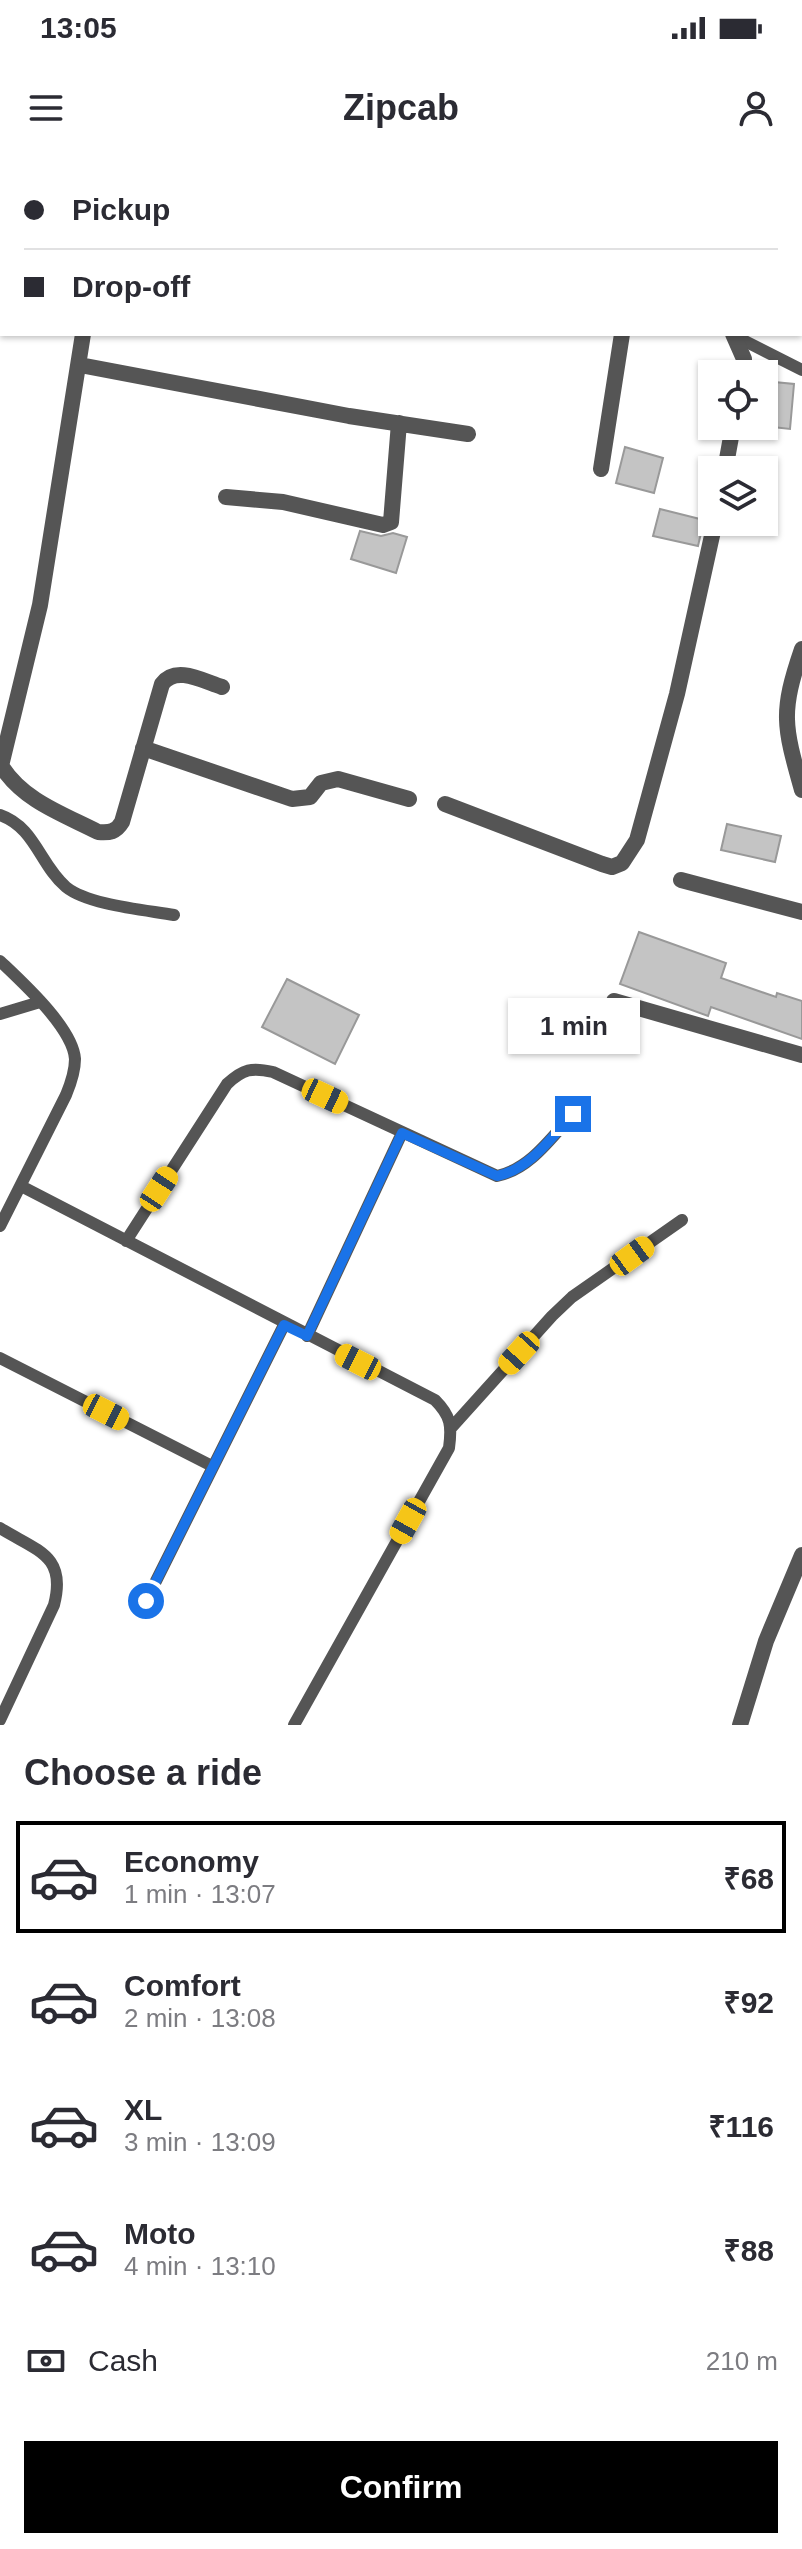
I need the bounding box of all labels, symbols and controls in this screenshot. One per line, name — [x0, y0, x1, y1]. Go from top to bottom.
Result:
text: 13:05 — [40, 11, 117, 44]
icon: menu — [24, 86, 68, 130]
icon: person — [734, 86, 778, 130]
text: Zipcab — [343, 87, 459, 128]
text: Pickup — [72, 193, 170, 226]
text: Drop-off — [72, 270, 190, 303]
map controls — [698, 360, 778, 536]
button: locate — [698, 360, 778, 440]
button: layers — [698, 456, 778, 536]
callout: 1 min — [507, 998, 639, 1054]
text: 1 min — [540, 1011, 608, 1041]
car — [298, 1075, 352, 1117]
route end — [555, 1096, 591, 1132]
car — [136, 1162, 182, 1216]
car — [606, 1232, 658, 1280]
car — [494, 1327, 544, 1379]
car — [331, 1340, 385, 1384]
car — [79, 1390, 133, 1434]
car — [386, 1494, 430, 1548]
route start — [128, 1583, 164, 1619]
text: Choose a ride — [24, 1752, 262, 1793]
icon: car — [28, 1841, 100, 1913]
text: Economy — [124, 1845, 259, 1878]
text: ₹68 — [723, 1862, 774, 1895]
text: 1 min · 13:07 — [124, 1879, 276, 1909]
icon: car — [28, 1965, 100, 2037]
text: Comfort — [124, 1969, 241, 2002]
text: ₹92 — [723, 1986, 774, 2019]
text: 2 min · 13:08 — [124, 2003, 276, 2033]
icon: car — [28, 2089, 100, 2161]
text: XL — [124, 2093, 162, 2126]
text: ₹116 — [708, 2110, 774, 2143]
text: 3 min · 13:09 — [124, 2127, 276, 2157]
icon: car — [28, 2213, 100, 2285]
text: Moto — [124, 2217, 196, 2250]
text: ₹88 — [723, 2234, 774, 2267]
text: 4 min · 13:10 — [124, 2251, 276, 2281]
icon: cash — [24, 2339, 68, 2383]
text: Cash — [88, 2344, 158, 2377]
text: 210 m — [706, 2346, 778, 2376]
button: Confirm — [24, 2441, 778, 2533]

